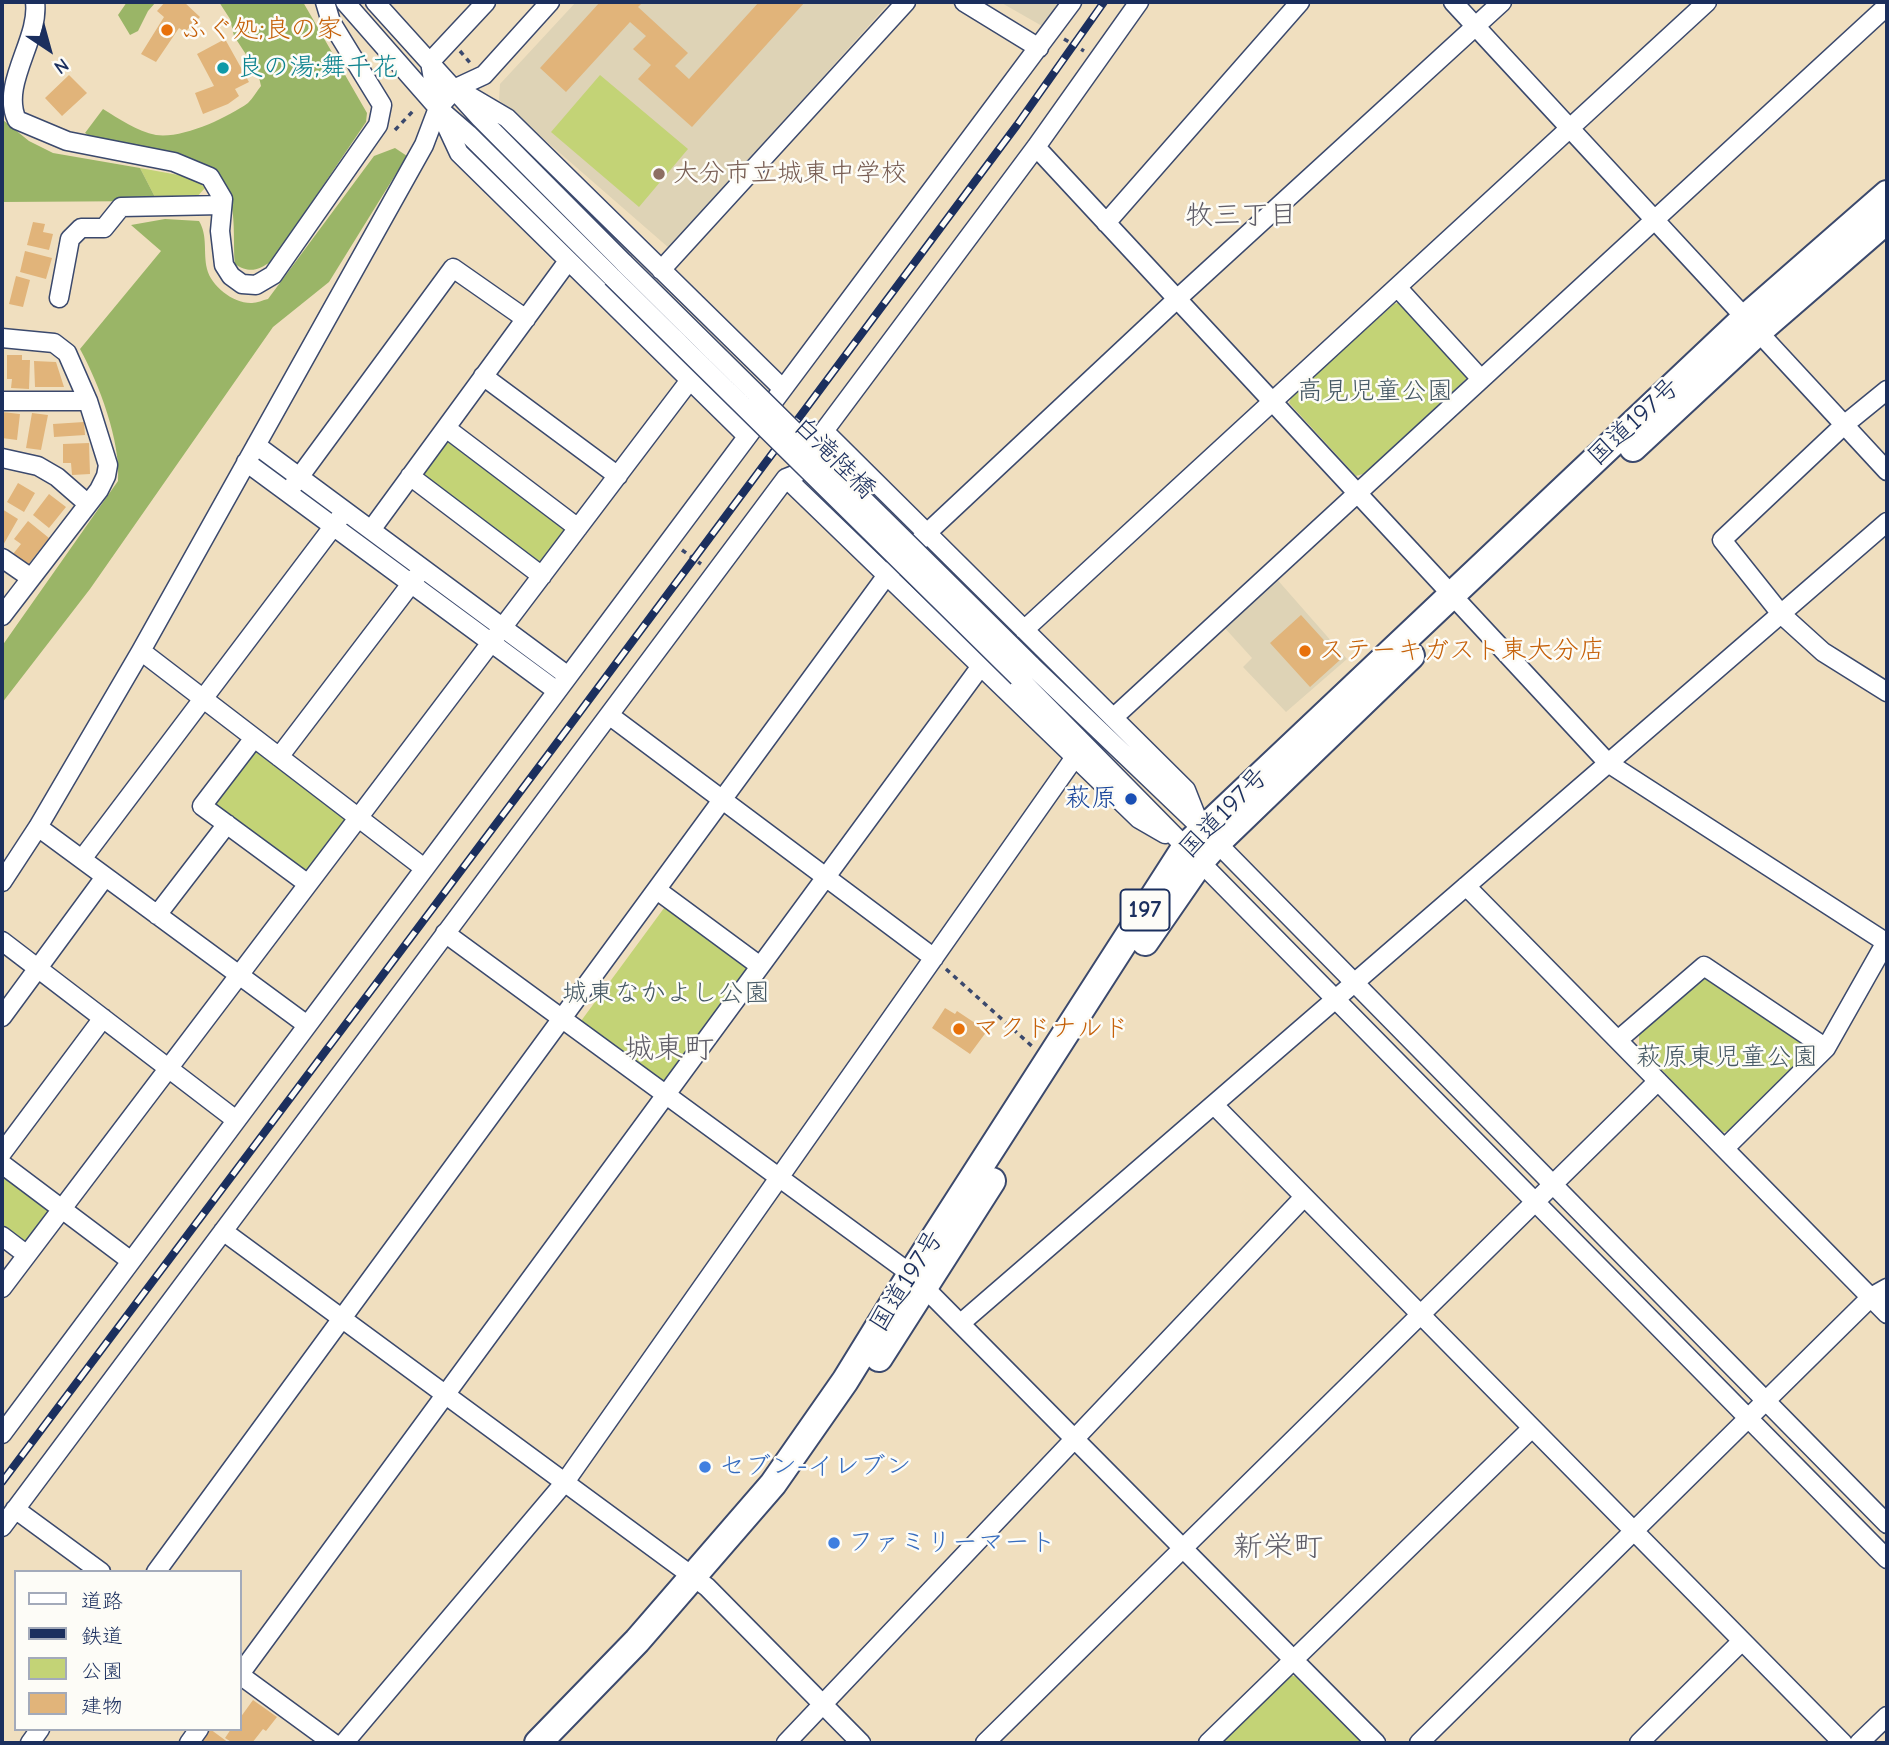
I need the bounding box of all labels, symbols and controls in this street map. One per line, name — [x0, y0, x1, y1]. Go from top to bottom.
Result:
north arrow — [14, 14, 84, 84]
place label: ふぐ処;良の家 — [181, 14, 342, 46]
marker: ふぐ処;良の家 — [159, 22, 175, 38]
place label: 良の湯;舞千花 — [237, 52, 398, 84]
text: N — [50, 53, 73, 79]
marker: 良の湯;舞千花 — [215, 60, 231, 76]
place label: 大分市立城東中学校 — [673, 158, 907, 190]
marker: 大分市立城東中学校 — [651, 166, 667, 182]
district label: 牧三丁目 — [1185, 199, 1297, 233]
street label: 国道197号 — [1582, 372, 1686, 472]
park label: 高見児童公園 — [1297, 376, 1453, 408]
street label: 白滝陸橋 — [786, 410, 882, 506]
place label: ステーキガスト東大分店 — [1319, 635, 1605, 667]
marker: ステーキガスト東大分店 — [1297, 643, 1313, 659]
street label: 国道197号 — [1173, 761, 1275, 865]
place label: 萩原 — [1065, 783, 1117, 815]
marker: 萩原 — [1123, 791, 1139, 807]
road number: 197 — [1120, 890, 1170, 930]
park label: 城東なかよし公園 — [562, 978, 770, 1010]
place label: マクドナルド — [973, 1013, 1129, 1045]
marker: マクドナルド — [951, 1021, 967, 1037]
district label: 城東町 — [624, 1032, 714, 1068]
park label: 萩原東児童公園 — [1636, 1042, 1818, 1074]
street label: 国道197号 — [863, 1224, 951, 1338]
place label: セブン-イレブン — [719, 1451, 911, 1483]
marker: セブン-イレブン — [697, 1459, 713, 1475]
place label: ファミリーマート — [848, 1527, 1056, 1559]
district label: 新栄町 — [1233, 1530, 1323, 1566]
marker: ファミリーマート — [826, 1535, 842, 1551]
legend — [14, 1570, 242, 1731]
text: 道路 — [81, 1589, 123, 1613]
text: 鉄道 — [81, 1624, 123, 1648]
text: 公園 — [81, 1659, 123, 1683]
text: 建物 — [81, 1694, 123, 1718]

